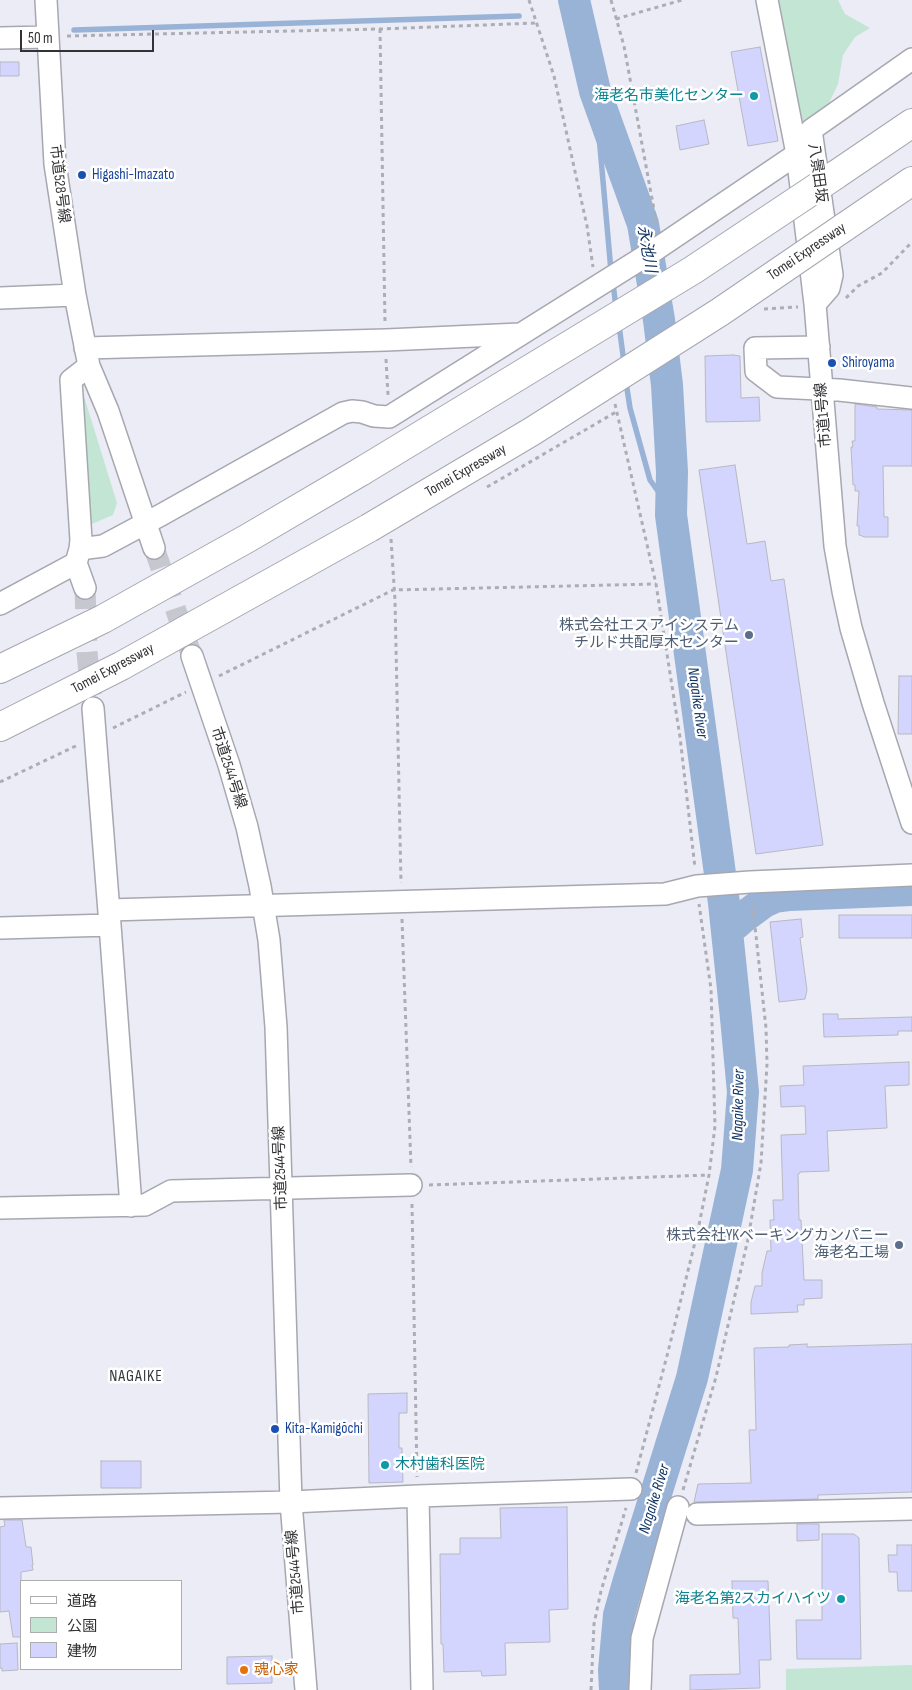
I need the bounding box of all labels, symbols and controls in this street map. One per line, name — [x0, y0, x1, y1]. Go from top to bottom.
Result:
scale bar — [22, 20, 156, 52]
text: 50 m — [28, 29, 53, 48]
place label: 海老名市美化センター — [594, 87, 744, 105]
marker: 海老名市美化センター — [748, 90, 760, 102]
street label: 八景田坂 — [804, 142, 830, 204]
street label: 市道528号線 — [45, 144, 73, 224]
place label: Higashi-Imazato — [92, 166, 174, 184]
marker: Higashi-Imazato — [76, 169, 88, 181]
street label: Tomei Expressway — [764, 219, 850, 285]
water label: 永池川 — [632, 224, 660, 274]
place label: Shiroyama — [842, 354, 895, 372]
marker: Shiroyama — [826, 357, 838, 369]
street label: 市道1号線 — [812, 382, 836, 448]
street label: Tomei Expressway — [422, 441, 510, 501]
place label: 株式会社エスアイシステム チルド共配厚木センター — [559, 617, 739, 652]
marker: 株式会社エスアイシステム チルド共配厚木センター — [743, 629, 755, 641]
street label: Tomei Expressway — [69, 640, 157, 698]
water label: Nagaike River — [683, 666, 711, 740]
street label: 市道2544号線 — [206, 725, 250, 811]
water label: Nagaike River — [729, 1069, 749, 1141]
street label: 市道2544号線 — [271, 1125, 291, 1211]
place label: 株式会社YKベーキングカンパニー 海老名工場 — [666, 1227, 889, 1262]
marker: 株式会社YKベーキングカンパニー 海老名工場 — [893, 1239, 905, 1251]
district label: NAGAIKE — [108, 1367, 164, 1387]
place label: Kita-Kamigōchi — [285, 1420, 363, 1438]
marker: Kita-Kamigōchi — [269, 1423, 281, 1435]
place label: 木村歯科医院 — [395, 1456, 485, 1474]
marker: 木村歯科医院 — [379, 1459, 391, 1471]
water label: Nagaike River — [635, 1462, 675, 1536]
street label: 市道2544号線 — [283, 1529, 309, 1615]
legend — [20, 1580, 182, 1670]
place label: 海老名第2スカイハイツ — [675, 1590, 831, 1608]
text: 道路 — [67, 1592, 97, 1611]
marker: 海老名第2スカイハイツ — [835, 1593, 847, 1605]
text: 公園 — [67, 1617, 97, 1636]
text: 建物 — [67, 1642, 97, 1661]
place label: 魂心家 — [254, 1661, 299, 1679]
marker: 魂心家 — [238, 1664, 250, 1676]

